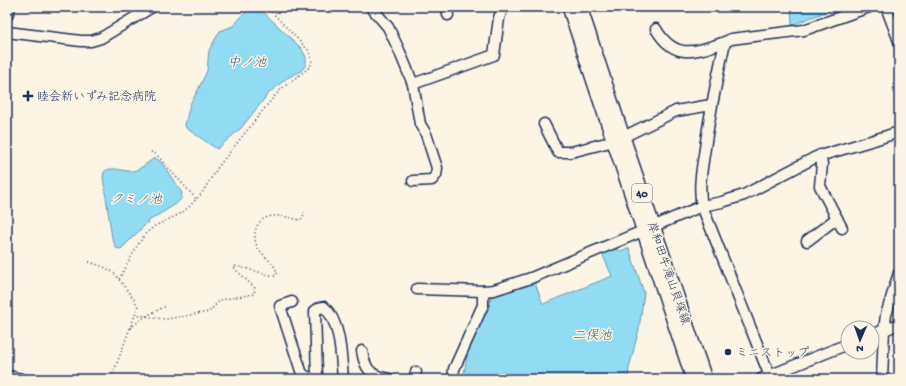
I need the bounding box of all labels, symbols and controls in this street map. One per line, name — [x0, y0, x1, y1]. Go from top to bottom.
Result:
water label: 中ノ池 — [227, 55, 267, 71]
marker: 睦会新いずみ記念病院 — [22, 90, 34, 102]
place label: 睦会新いずみ記念病院 — [37, 90, 156, 105]
road number: 40 — [632, 184, 652, 202]
water label: クミノ池 — [110, 192, 163, 208]
street label: 岸和田牛滝山貝塚線 — [643, 220, 692, 327]
north arrow — [840, 320, 880, 360]
water label: 二俣池 — [572, 328, 612, 344]
text: N — [856, 342, 864, 354]
place label: ミニストップ — [736, 346, 809, 361]
marker: ミニストップ — [723, 347, 733, 357]

